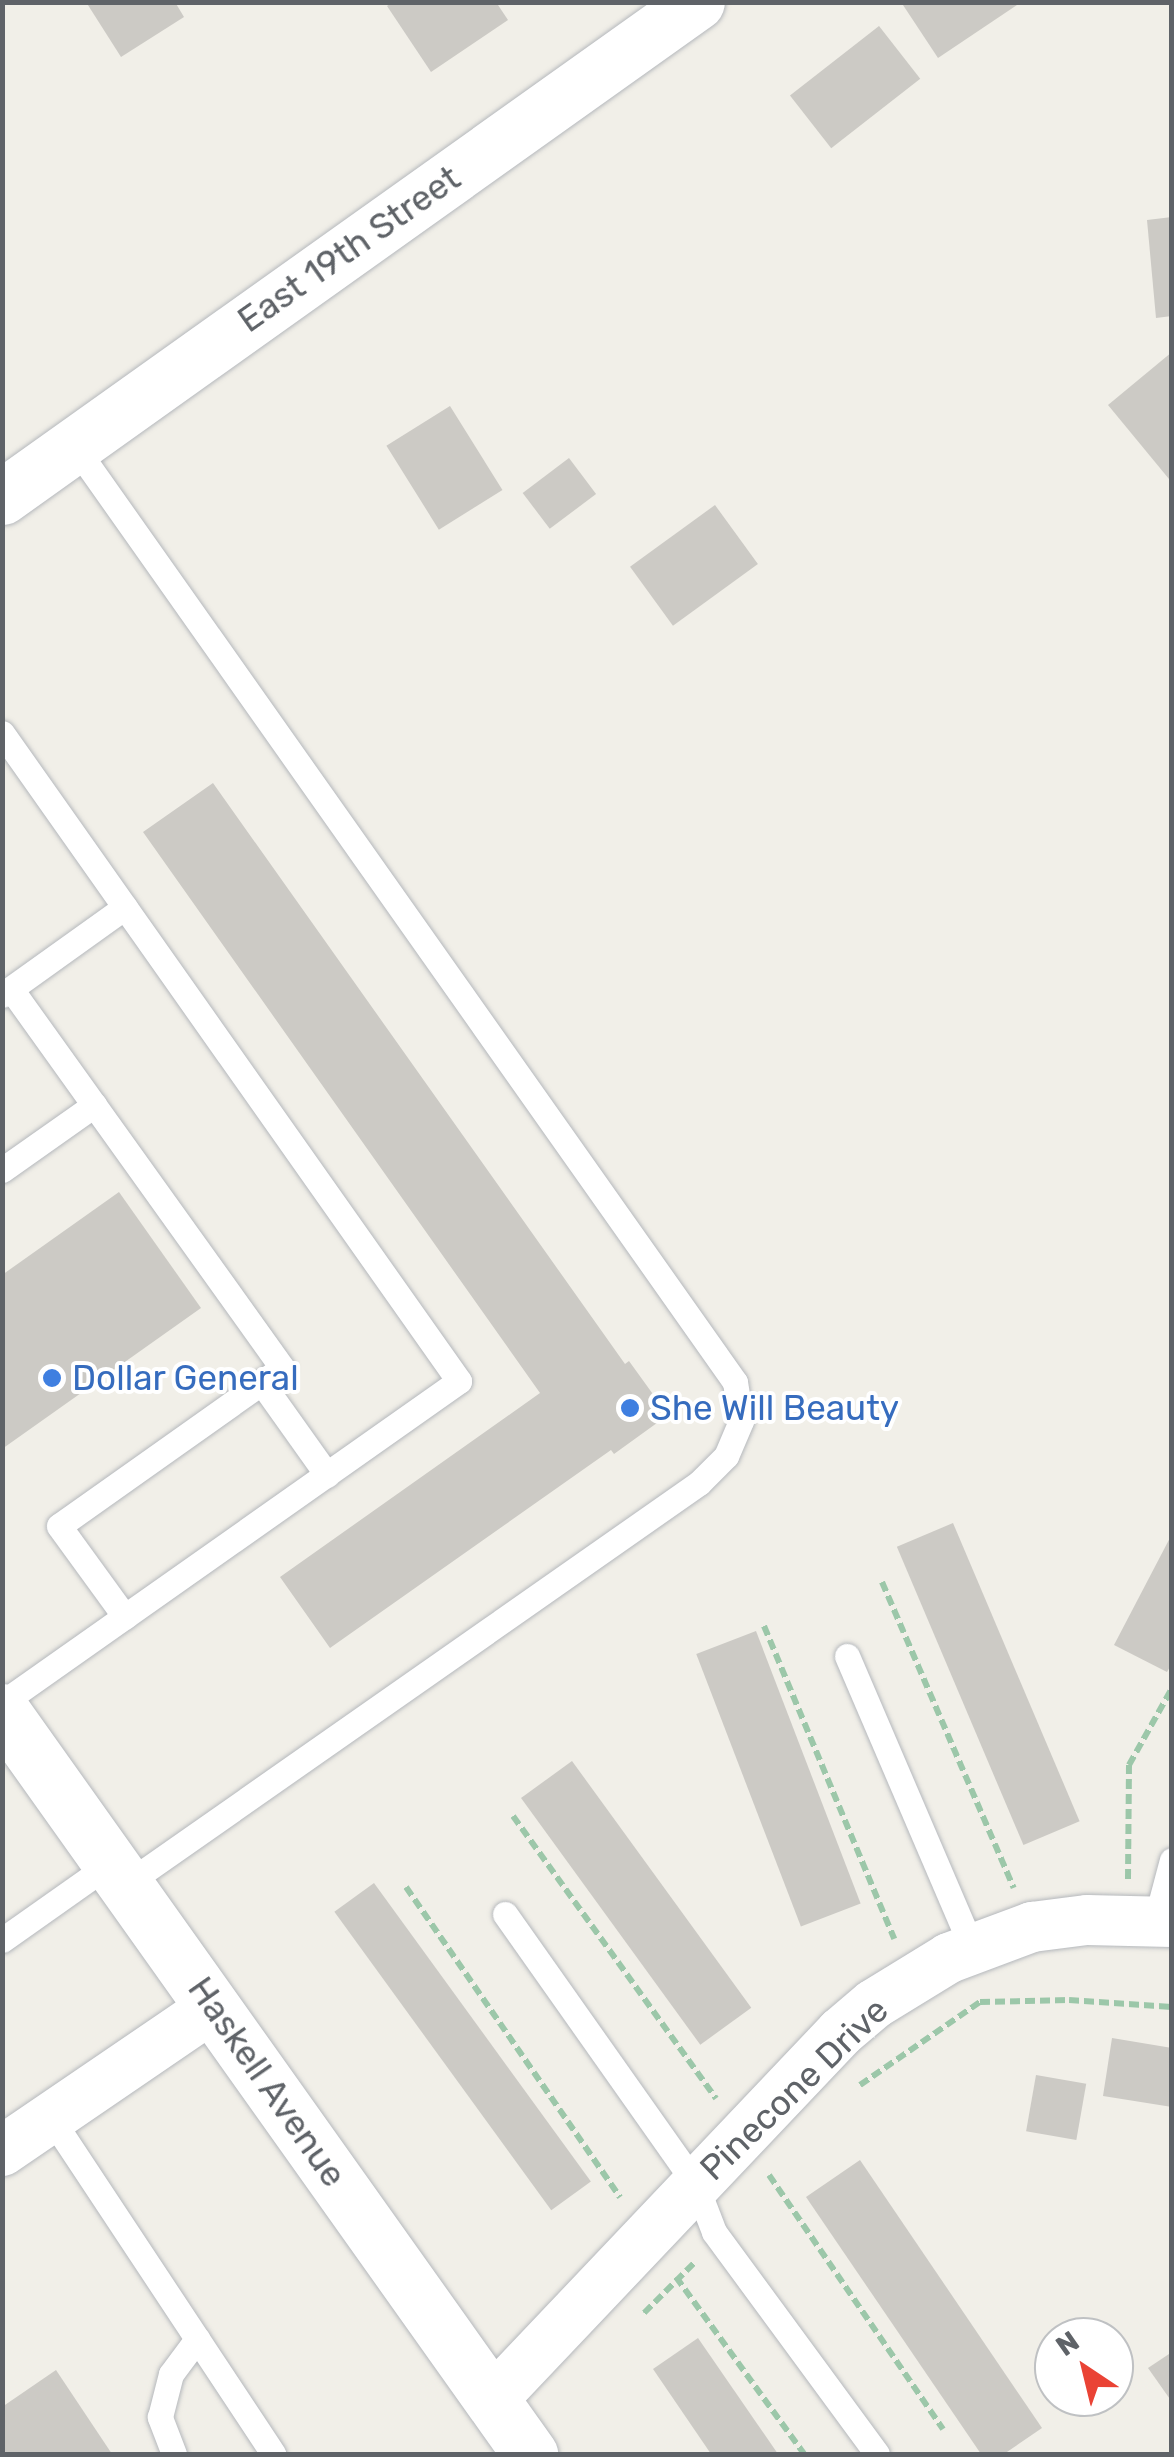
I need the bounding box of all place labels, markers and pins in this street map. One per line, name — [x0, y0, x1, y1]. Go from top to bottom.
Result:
place label: Dollar General — [72, 1357, 299, 1399]
marker: Dollar General — [41, 1367, 63, 1389]
place label: She Will Beauty — [650, 1387, 900, 1429]
marker: She Will Beauty — [619, 1397, 641, 1419]

